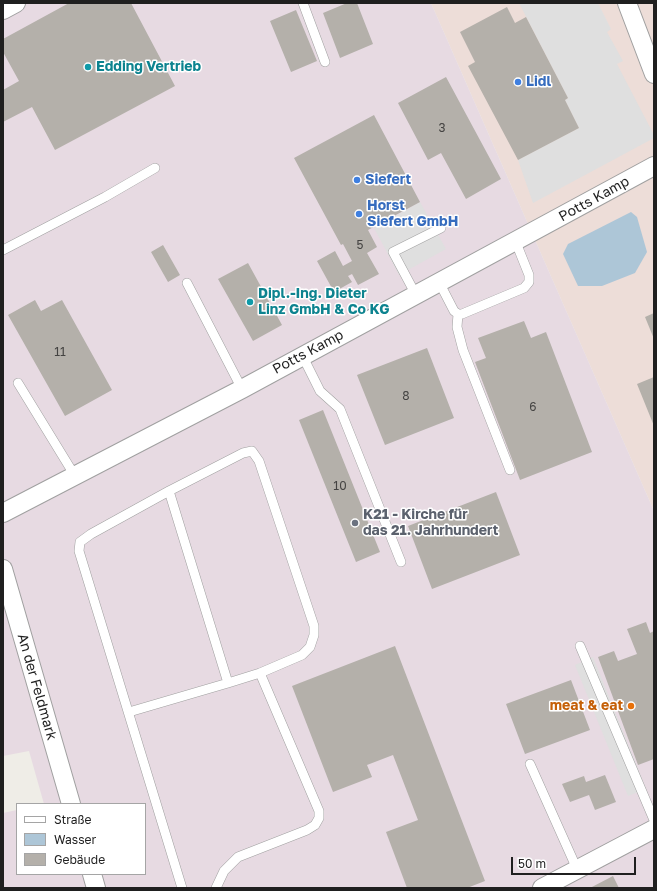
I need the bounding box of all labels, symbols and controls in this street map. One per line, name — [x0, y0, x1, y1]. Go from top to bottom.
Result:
place label: Edding Vertrieb — [96, 59, 201, 75]
marker: Edding Vertrieb — [83, 62, 93, 72]
place label: Lidl — [526, 74, 551, 90]
marker: Lidl — [513, 77, 523, 87]
house number: 3 — [438, 121, 446, 135]
place label: Siefert — [365, 172, 411, 188]
street label: Potts Kamp — [556, 173, 632, 225]
marker: Siefert — [352, 175, 362, 185]
place label: Horst Siefert GmbH — [367, 198, 458, 230]
marker: Horst Siefert GmbH — [354, 209, 364, 219]
house number: 5 — [357, 238, 363, 252]
place label: Dipl.-Ing. Dieter Linz GmbH & Co KG — [258, 286, 390, 318]
marker: Dipl.-Ing. Dieter Linz GmbH & Co KG — [245, 297, 255, 307]
street label: Potts Kamp — [270, 326, 346, 378]
house number: 11 — [54, 345, 66, 359]
house number: 8 — [402, 389, 410, 403]
house number: 6 — [529, 400, 537, 414]
house number: 10 — [333, 479, 347, 493]
place label: K21 - Kirche für das 21. Jahrhundert — [363, 507, 498, 540]
marker: K21 - Kirche für das 21. Jahrhundert — [350, 518, 360, 528]
street label: An der Feldmark — [14, 632, 60, 742]
place label: meat & eat — [550, 698, 623, 714]
marker: meat & eat — [626, 701, 636, 711]
legend — [16, 803, 146, 875]
text: Straße — [54, 812, 92, 827]
text: Wasser — [54, 832, 96, 847]
scale bar — [513, 849, 638, 875]
text: Gebäude — [54, 852, 105, 867]
text: 50 m — [518, 856, 546, 871]

